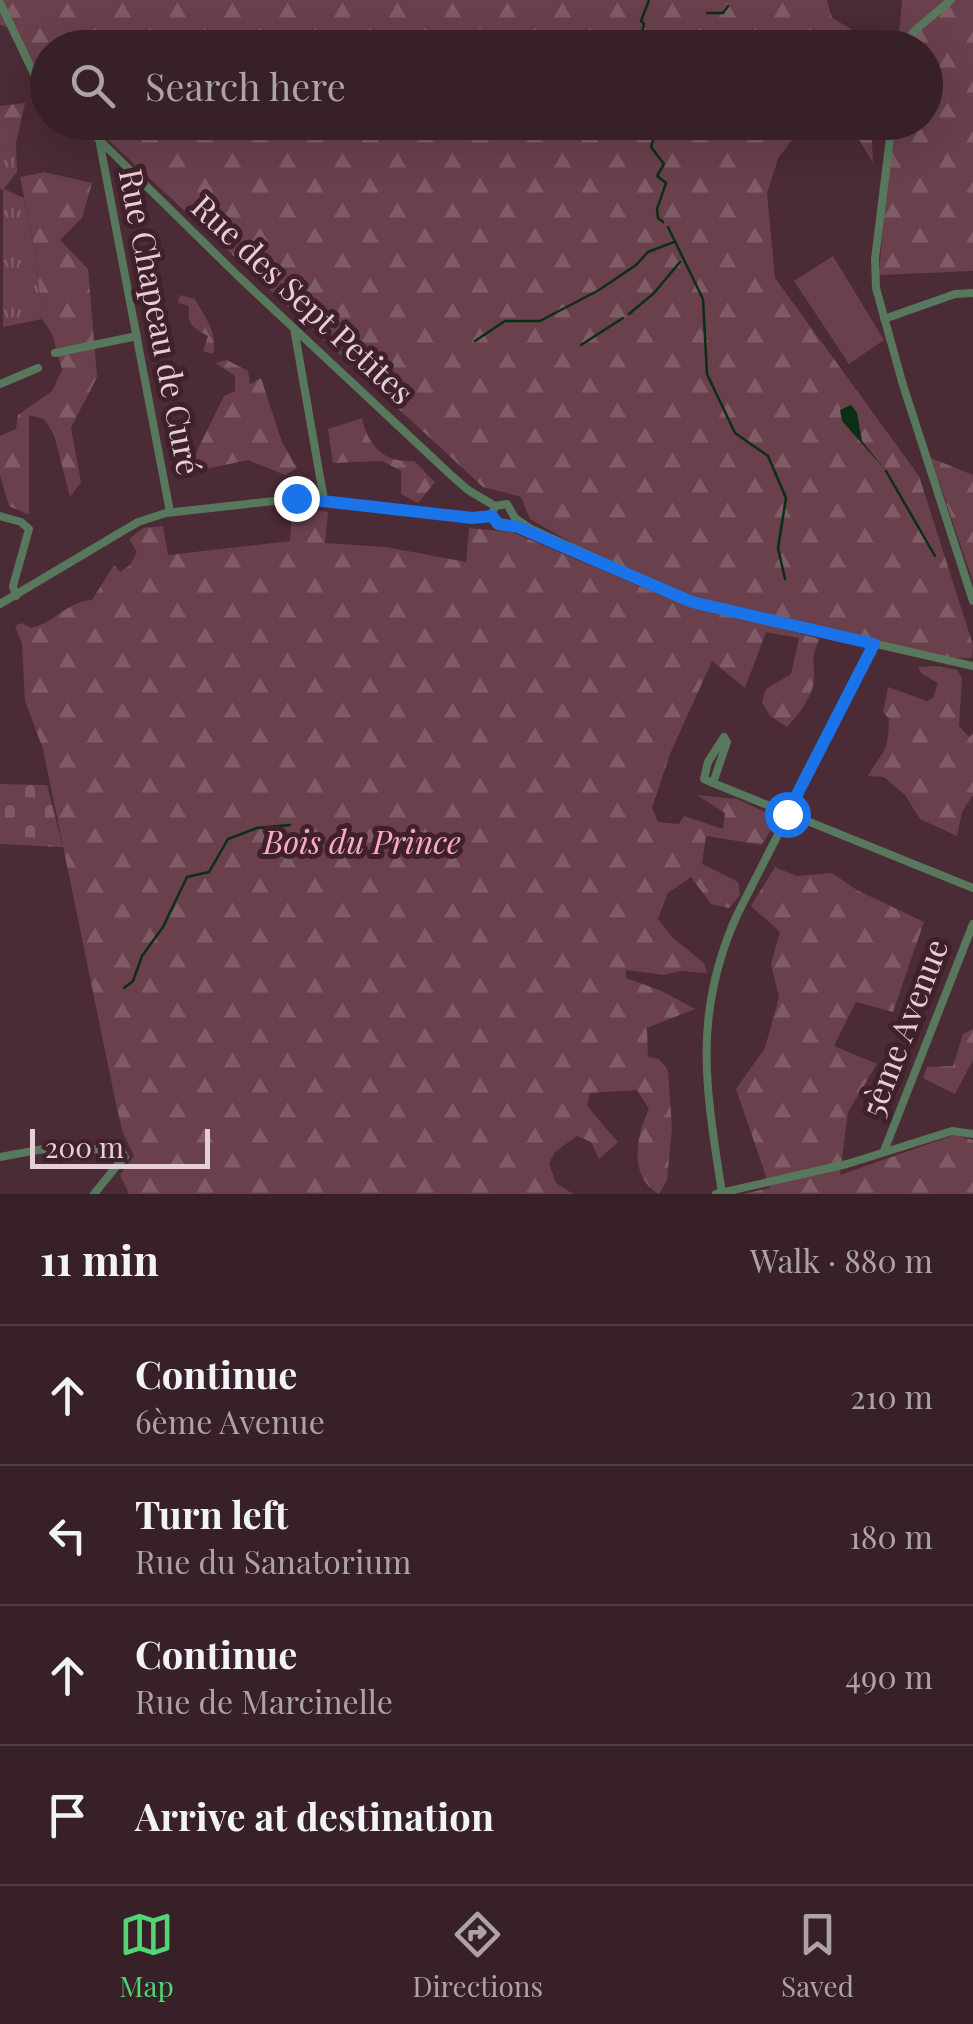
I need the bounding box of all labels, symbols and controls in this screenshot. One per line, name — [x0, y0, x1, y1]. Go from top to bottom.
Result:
search box — [30, 30, 943, 140]
icon: search — [65, 58, 120, 113]
text: Search here — [145, 60, 346, 111]
street label: Rue Chapeau de Curé — [111, 165, 212, 478]
street label: Rue des Sept Petites — [184, 184, 424, 412]
route end — [274, 476, 320, 522]
route start — [765, 792, 811, 838]
park label: Bois du Prince — [261, 819, 461, 862]
street label: 5ème Avenue — [849, 932, 956, 1122]
scale bar — [30, 1124, 210, 1168]
text: 200 m — [45, 1128, 124, 1165]
text: 11 min — [40, 1231, 159, 1287]
text: Walk · 880 m — [750, 1238, 933, 1281]
text: Continue — [135, 1348, 297, 1399]
icon: ahead — [40, 1368, 95, 1423]
text: 210 m — [850, 1374, 933, 1417]
text: 6ème Avenue — [135, 1399, 325, 1442]
text: Turn left — [135, 1488, 288, 1539]
icon: left — [40, 1508, 95, 1563]
text: 180 m — [849, 1514, 933, 1557]
text: Rue du Sanatorium — [135, 1539, 411, 1582]
text: Continue — [135, 1628, 297, 1679]
icon: ahead — [40, 1648, 95, 1703]
text: 490 m — [845, 1654, 933, 1697]
text: Rue de Marcinelle — [135, 1679, 393, 1722]
icon: arrive — [40, 1788, 95, 1843]
text: Arrive at destination — [135, 1790, 494, 1841]
tab: Map — [119, 1907, 174, 2004]
tab: Directions — [412, 1907, 543, 2004]
tab: Saved — [781, 1907, 854, 2004]

